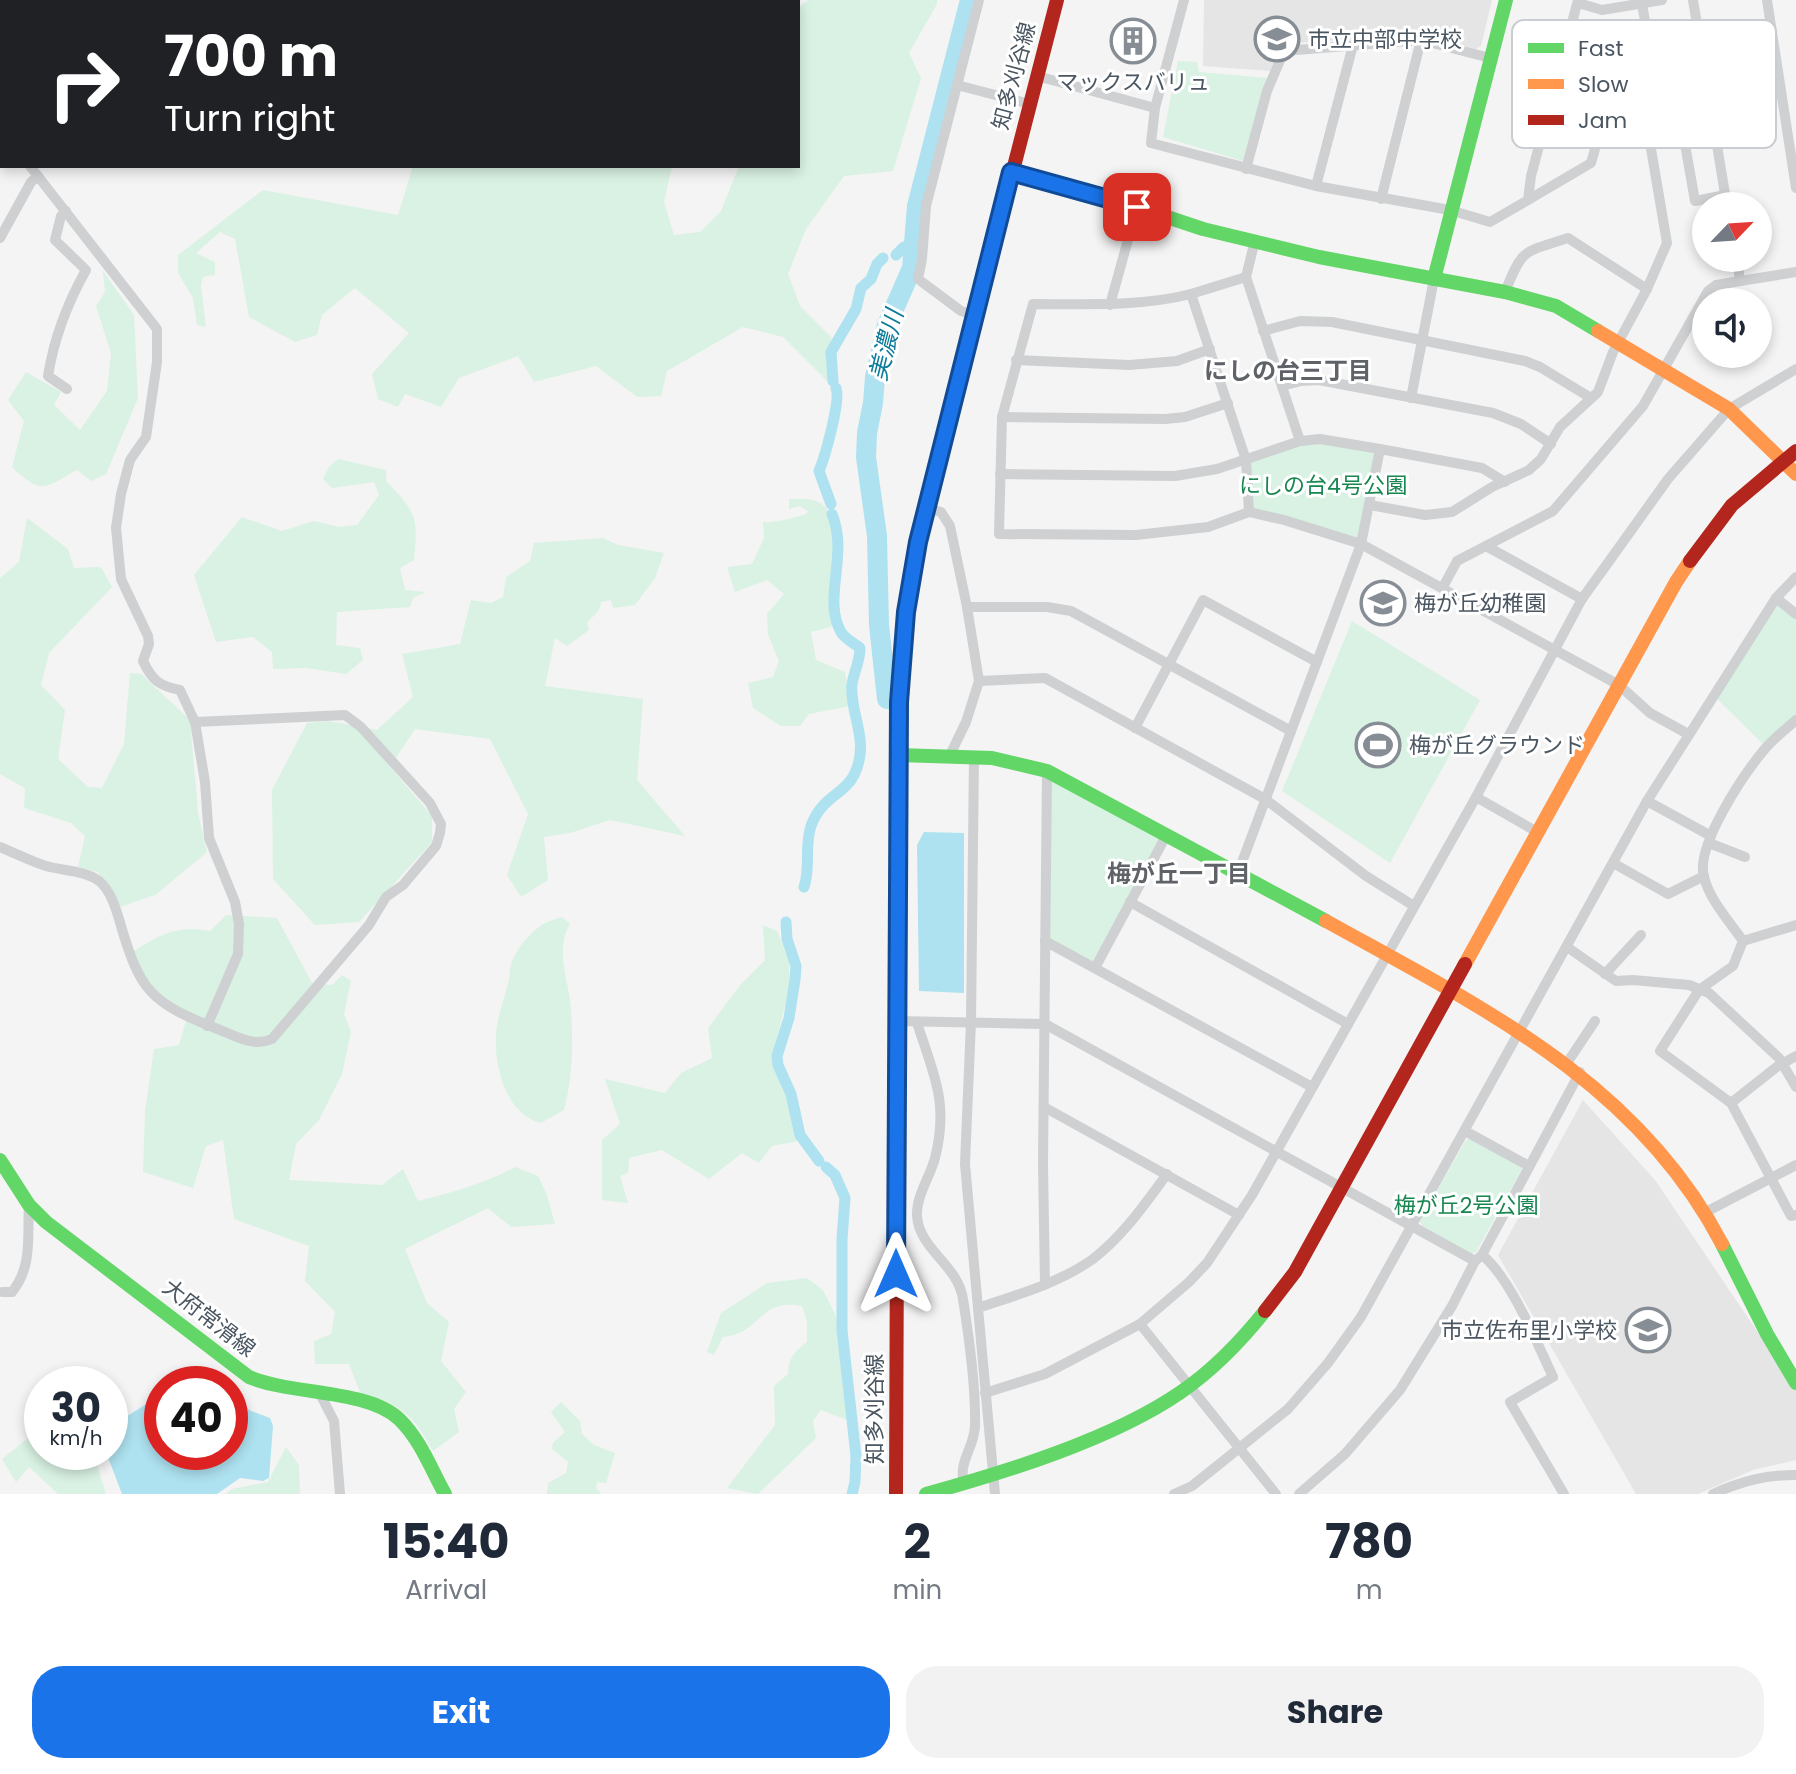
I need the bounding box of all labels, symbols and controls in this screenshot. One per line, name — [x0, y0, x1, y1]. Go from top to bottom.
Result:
school or university icon: 市立中部中学校 — [1253, 15, 1301, 63]
text: 700 m — [164, 17, 338, 96]
building icon: マックスバリュ — [1109, 17, 1157, 65]
street label: 知多刈谷線 — [985, 19, 1043, 133]
legend — [1512, 20, 1776, 148]
place label: 市立中部中学校 — [1308, 24, 1462, 55]
icon: right — [32, 32, 136, 136]
text: Fast — [1578, 33, 1623, 64]
place label: マックスバリュ — [1056, 67, 1210, 98]
text: Slow — [1578, 69, 1628, 100]
text: Turn right — [164, 93, 335, 144]
text: Jam — [1578, 105, 1627, 136]
pin — [1103, 173, 1171, 241]
icon: arrive — [1115, 185, 1159, 229]
north arrow — [1692, 192, 1772, 272]
map controls — [1692, 192, 1772, 368]
button: sound — [1692, 288, 1772, 368]
water label: 美濃川 — [861, 303, 911, 384]
district label: にしの台三丁目 — [1204, 354, 1372, 387]
park label: にしの台4号公園 — [1239, 470, 1407, 501]
school or university icon: 梅が丘幼稚園 — [1359, 579, 1407, 627]
place label: 梅が丘幼稚園 — [1414, 588, 1546, 619]
sports icon: 梅が丘グラウンド — [1354, 721, 1402, 769]
place label: 梅が丘グラウンド — [1409, 730, 1585, 761]
district label: 梅が丘一丁目 — [1107, 857, 1251, 890]
park label: 梅が丘2号公園 — [1394, 1190, 1538, 1221]
position arrow — [854, 1232, 938, 1316]
street label: 大府常滑線 — [156, 1272, 262, 1364]
school or university icon: 市立佐布里小学校 — [1624, 1306, 1672, 1354]
place label: 市立佐布里小学校 — [1441, 1315, 1617, 1346]
street label: 知多刈谷線 — [859, 1354, 890, 1464]
speed limit sign: 40 — [144, 1366, 248, 1470]
text: 30 — [51, 1380, 101, 1436]
text: km/h — [49, 1424, 103, 1452]
text: 15:40 — [383, 1508, 510, 1575]
text: 2 — [904, 1508, 931, 1575]
text: 780 — [1325, 1508, 1413, 1575]
text: Arrival — [405, 1572, 487, 1608]
text: min — [892, 1572, 942, 1608]
text: m — [1356, 1572, 1382, 1608]
button: Exit — [32, 1666, 890, 1758]
button: Share — [906, 1666, 1764, 1758]

